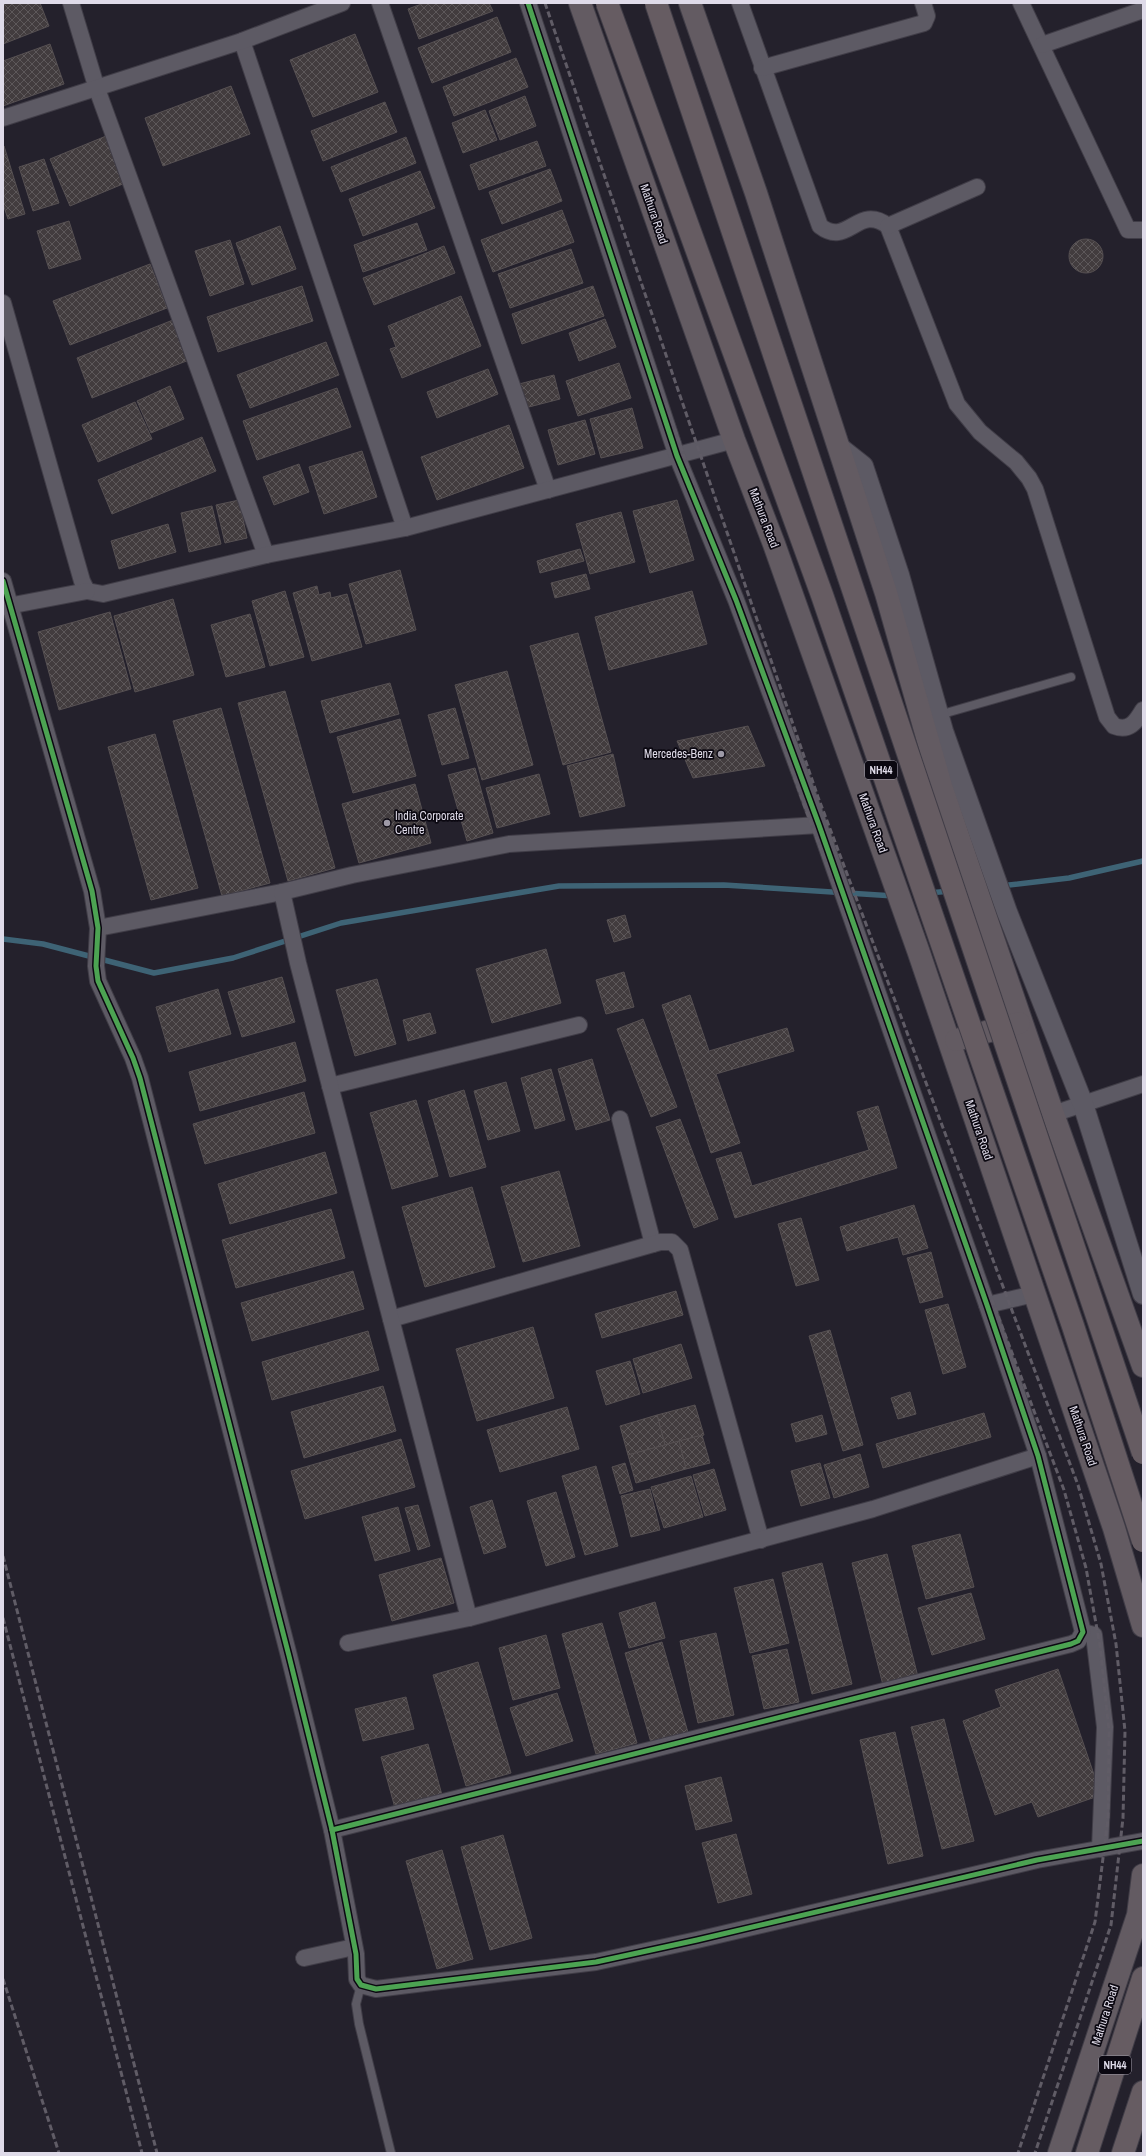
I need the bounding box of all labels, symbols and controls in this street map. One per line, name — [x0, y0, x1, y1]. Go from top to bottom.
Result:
street label: Mathura Road — [636, 182, 672, 246]
street label: Mathura Road — [745, 486, 783, 550]
place label: Mercedes-Benz — [644, 746, 713, 762]
marker: Mercedes-Benz — [716, 749, 726, 759]
road number: NH44 — [865, 761, 897, 779]
street label: Mathura Road — [855, 791, 891, 855]
place label: India Corporate Centre — [395, 808, 463, 838]
marker: India Corporate Centre — [382, 818, 392, 828]
street label: Mathura Road — [961, 1098, 997, 1162]
street label: Mathura Road — [1065, 1404, 1101, 1468]
street label: Mathura Road — [1088, 1983, 1122, 2047]
road number: NH44 — [1099, 2056, 1131, 2074]

